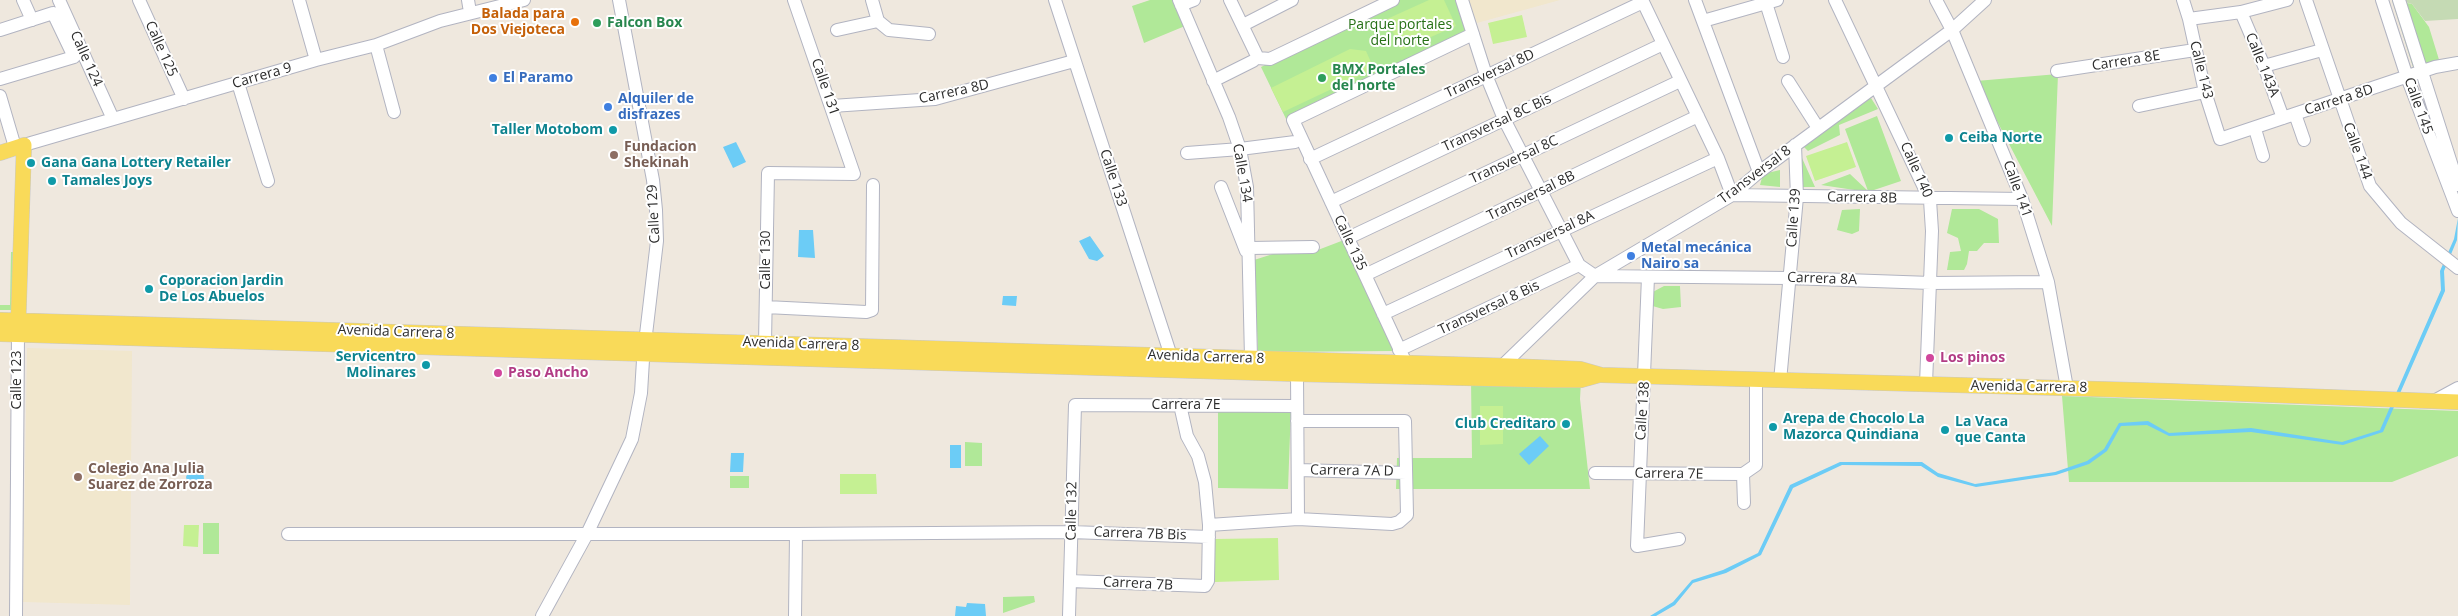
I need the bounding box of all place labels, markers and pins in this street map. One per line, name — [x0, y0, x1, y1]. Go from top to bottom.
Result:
place label: Balada para Dos Viejoteca — [471, 6, 565, 38]
place label: Falcon Box — [607, 15, 682, 31]
marker: Balada para Dos Viejoteca — [569, 16, 581, 28]
marker: Falcon Box — [591, 17, 603, 29]
place label: BMX Portales del norte — [1332, 62, 1425, 94]
place label: El Paramo — [503, 70, 573, 86]
marker: El Paramo — [487, 72, 499, 84]
marker: BMX Portales del norte — [1316, 72, 1328, 84]
place label: Alquiler de disfrazes — [618, 91, 694, 124]
marker: Alquiler de disfrazes — [602, 101, 614, 113]
place label: Taller Motobom — [492, 122, 603, 138]
marker: Taller Motobom — [607, 124, 619, 136]
place label: Ceiba Norte — [1959, 130, 2042, 146]
marker: Ceiba Norte — [1943, 132, 1955, 144]
place label: Fundacion Shekinah — [624, 139, 697, 172]
marker: Fundacion Shekinah — [608, 149, 620, 161]
place label: Gana Gana Lottery Retailer — [41, 155, 231, 171]
marker: Gana Gana Lottery Retailer — [25, 157, 37, 169]
place label: Tamales Joys — [62, 173, 152, 189]
marker: Tamales Joys — [46, 175, 58, 187]
place label: Metal mecánica Nairo sa — [1641, 240, 1752, 272]
marker: Metal mecánica Nairo sa — [1625, 250, 1637, 262]
place label: Coporacion Jardin De Los Abuelos — [159, 273, 284, 306]
marker: Coporacion Jardin De Los Abuelos — [143, 283, 155, 295]
place label: Servicentro Molinares — [336, 349, 416, 382]
place label: Los pinos — [1940, 350, 2005, 366]
marker: Los pinos — [1924, 352, 1936, 364]
marker: Servicentro Molinares — [420, 359, 432, 371]
place label: Paso Ancho — [508, 365, 588, 381]
marker: Paso Ancho — [492, 367, 504, 379]
place label: Arepa de Chocolo La Mazorca Quindiana — [1783, 411, 1925, 444]
place label: La Vaca que Canta — [1955, 414, 2026, 447]
place label: Club Creditaro — [1455, 416, 1556, 432]
marker: Club Creditaro — [1560, 418, 1572, 430]
marker: Arepa de Chocolo La Mazorca Quindiana — [1767, 421, 1779, 433]
marker: La Vaca que Canta — [1939, 424, 1951, 436]
place label: Colegio Ana Julia Suarez de Zorroza — [88, 461, 213, 494]
marker: Colegio Ana Julia Suarez de Zorroza — [72, 471, 84, 483]

